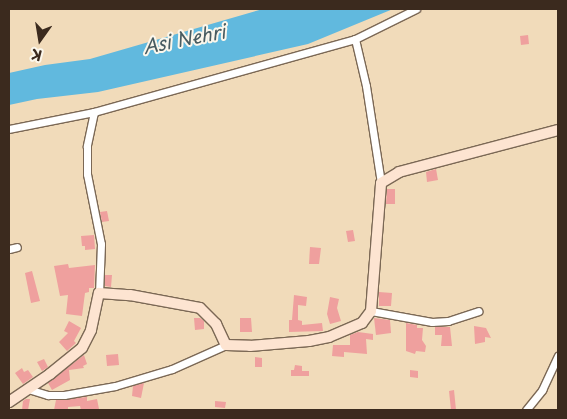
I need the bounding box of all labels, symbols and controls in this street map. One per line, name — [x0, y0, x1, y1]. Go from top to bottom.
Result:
north arrow — [15, 15, 65, 65]
water label: Asi Nehri — [140, 20, 228, 58]
text: K — [29, 44, 44, 66]

